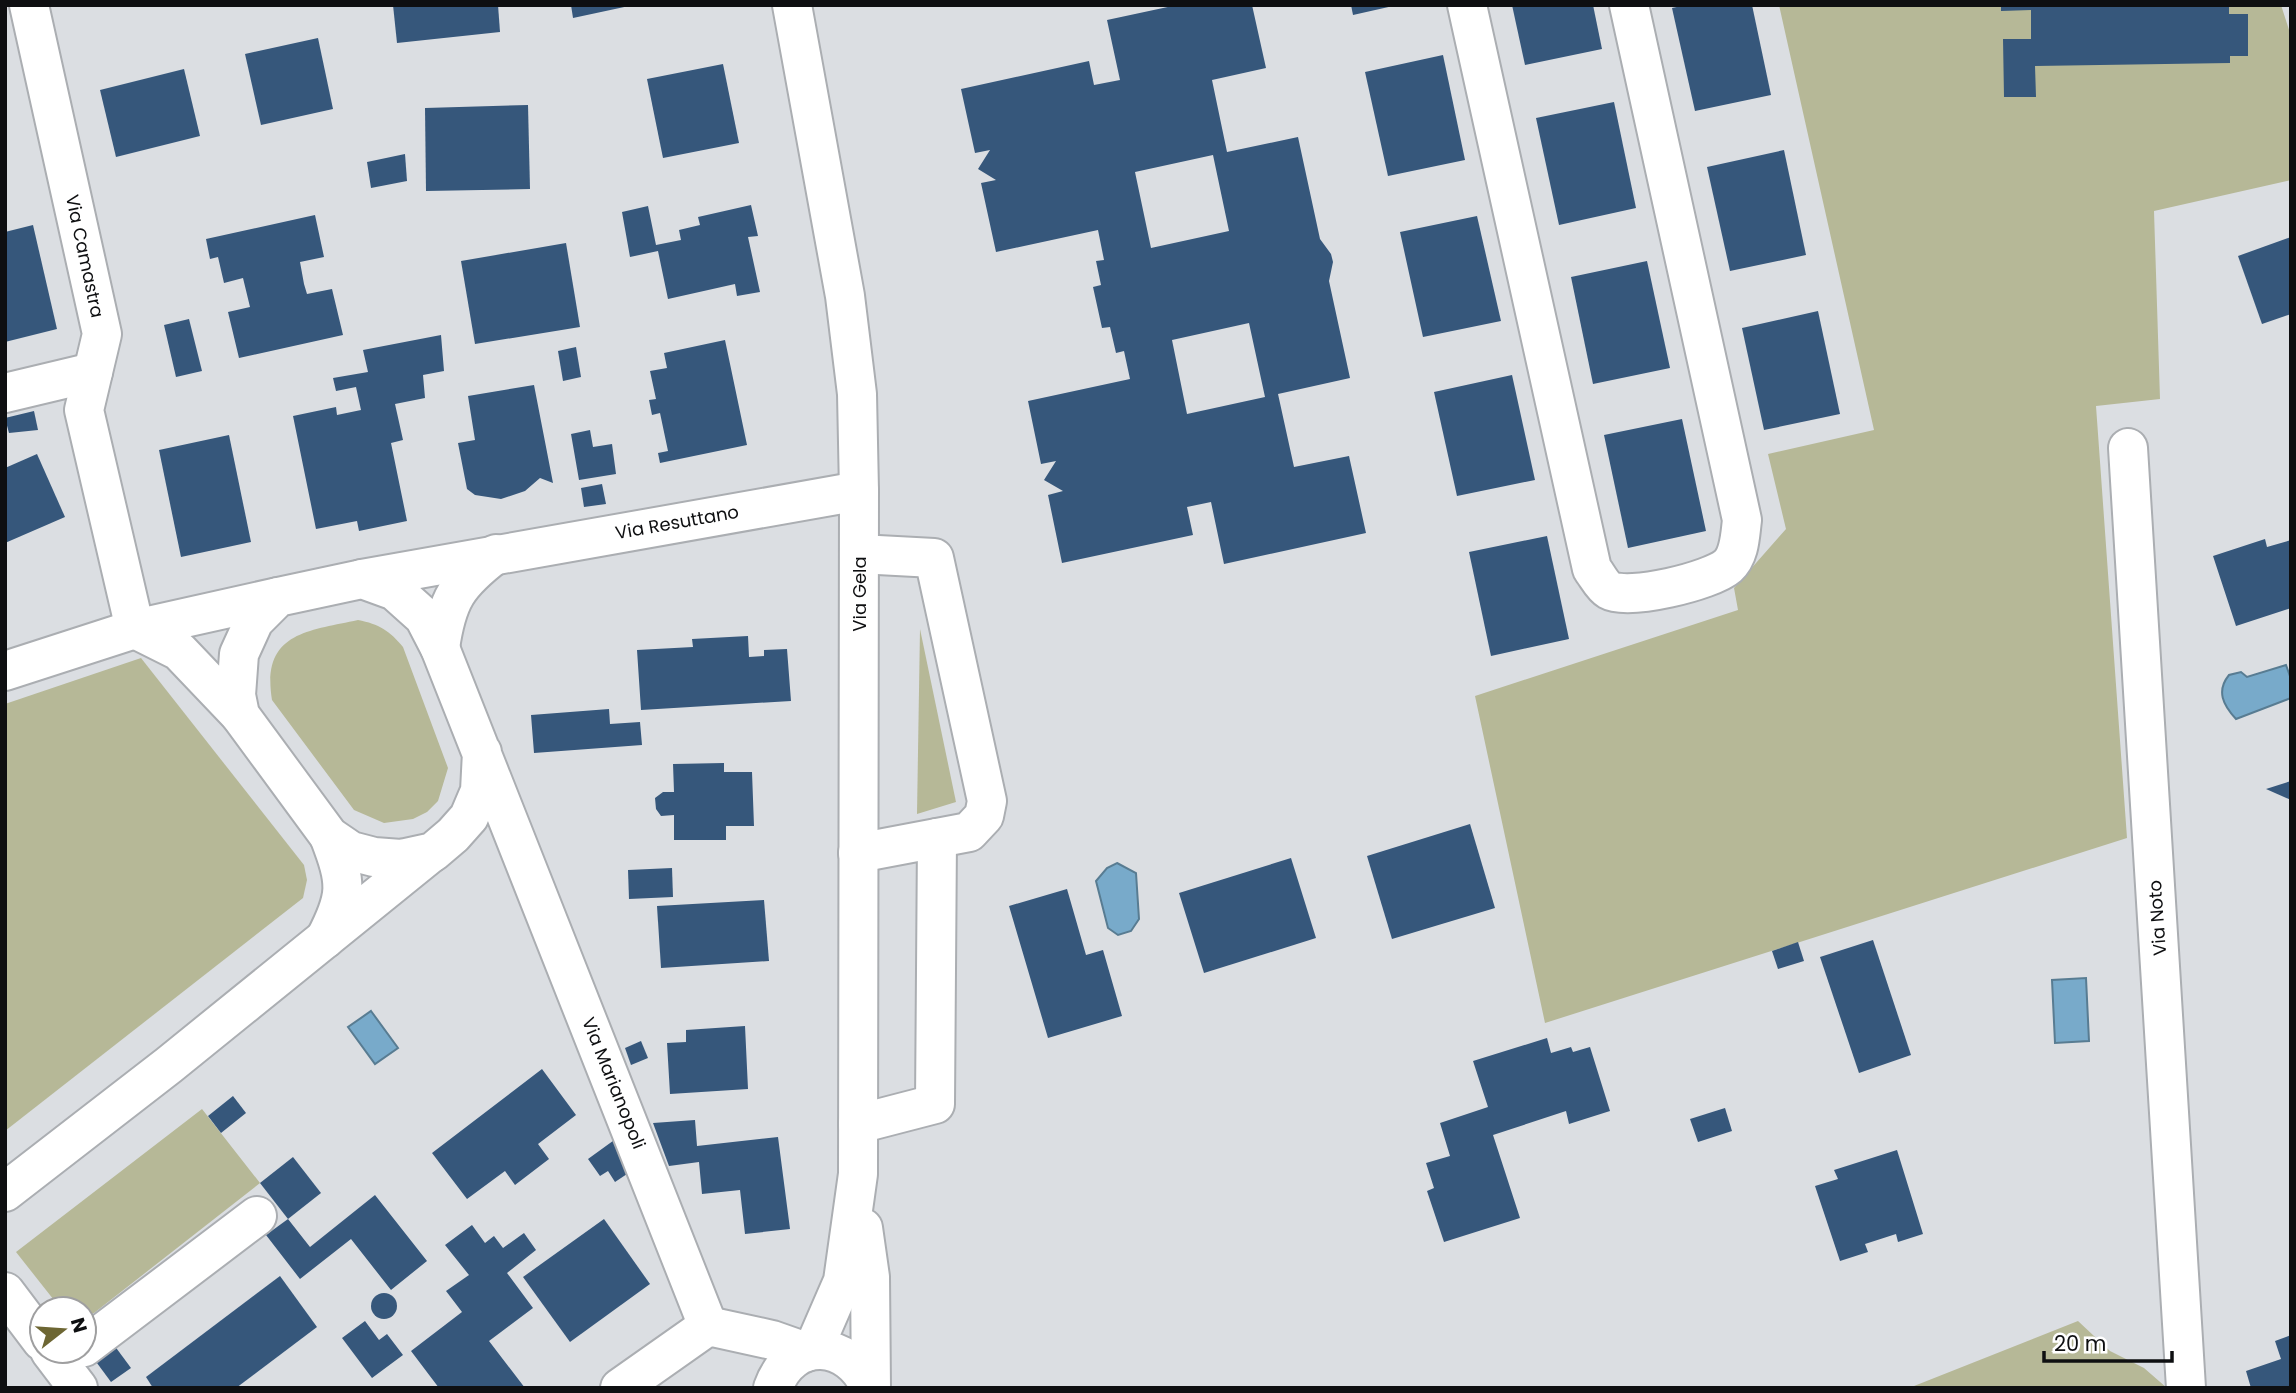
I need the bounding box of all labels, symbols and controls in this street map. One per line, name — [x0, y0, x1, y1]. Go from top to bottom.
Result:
street label: Via Camastra — [60, 192, 110, 320]
street label: Via Resuttano — [613, 499, 741, 545]
street label: Via Gela — [847, 556, 872, 632]
street label: Via Noto — [2142, 879, 2172, 957]
street label: Via Marianopoli — [576, 1013, 652, 1153]
north arrow — [28, 1295, 98, 1365]
text: N — [64, 1314, 94, 1336]
scale bar — [2044, 1320, 2172, 1364]
text: 20 m — [2054, 1329, 2107, 1358]

